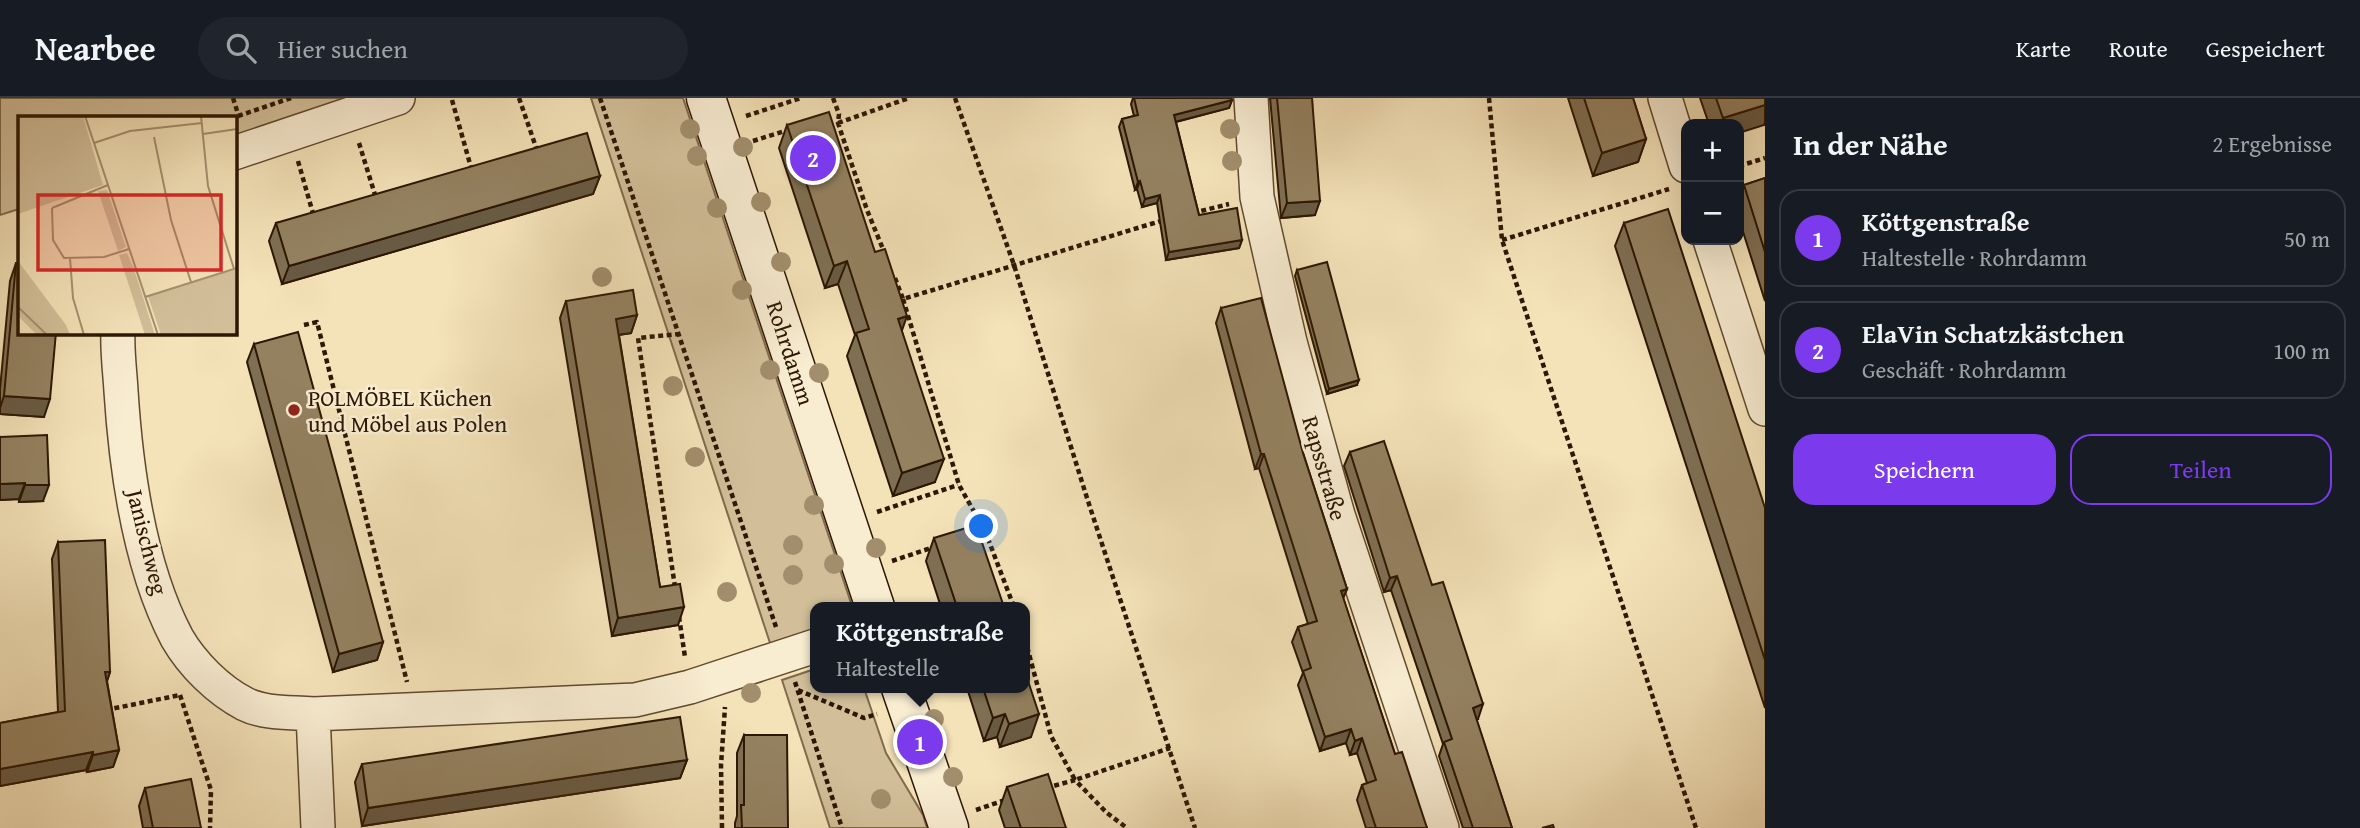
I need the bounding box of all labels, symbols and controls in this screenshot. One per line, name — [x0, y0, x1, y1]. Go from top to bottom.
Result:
search box — [198, 17, 688, 80]
text: Nearbee — [35, 24, 156, 72]
icon: search — [222, 29, 260, 67]
text: Hier suchen — [278, 29, 408, 68]
text: Karte — [2016, 31, 2071, 66]
text: Route — [2109, 31, 2168, 66]
text: Gespeichert — [2206, 31, 2325, 66]
inset map — [18, 116, 236, 334]
map controls — [1681, 119, 1744, 245]
button: + — [1681, 119, 1744, 182]
text: In der Nähe — [1793, 122, 1948, 166]
text: 2 Ergebnisse — [2212, 127, 2332, 160]
pin: 2 — [790, 132, 836, 184]
button: − — [1681, 182, 1744, 245]
text: Köttgenstraße — [1862, 202, 2030, 241]
text: 1 — [1812, 222, 1824, 255]
text: 50 m — [2284, 222, 2330, 255]
text: Haltestelle · Rohrdamm — [1862, 241, 2087, 274]
street label: Rohrdamm — [759, 297, 823, 410]
text: ElaVin Schatzkästchen — [1862, 314, 2124, 353]
text: 2 — [1812, 334, 1824, 367]
text: 100 m — [2273, 334, 2330, 367]
text: Geschäft · Rohrdamm — [1862, 353, 2066, 386]
place label: POLMÖBEL Küchen und Möbel aus Polen — [308, 381, 507, 440]
marker: POLMÖBEL Küchen und Möbel aus Polen — [286, 402, 302, 418]
street label: Rapsstraße — [1294, 412, 1356, 524]
button: Speichern — [1793, 434, 2056, 505]
button: Teilen — [2070, 434, 2332, 505]
street label: Janischweg — [118, 483, 177, 599]
your location — [964, 509, 998, 543]
popup — [810, 602, 1030, 693]
text: Köttgenstraße — [836, 612, 1004, 651]
text: Haltestelle — [836, 651, 940, 684]
pin: 1 — [897, 716, 943, 768]

